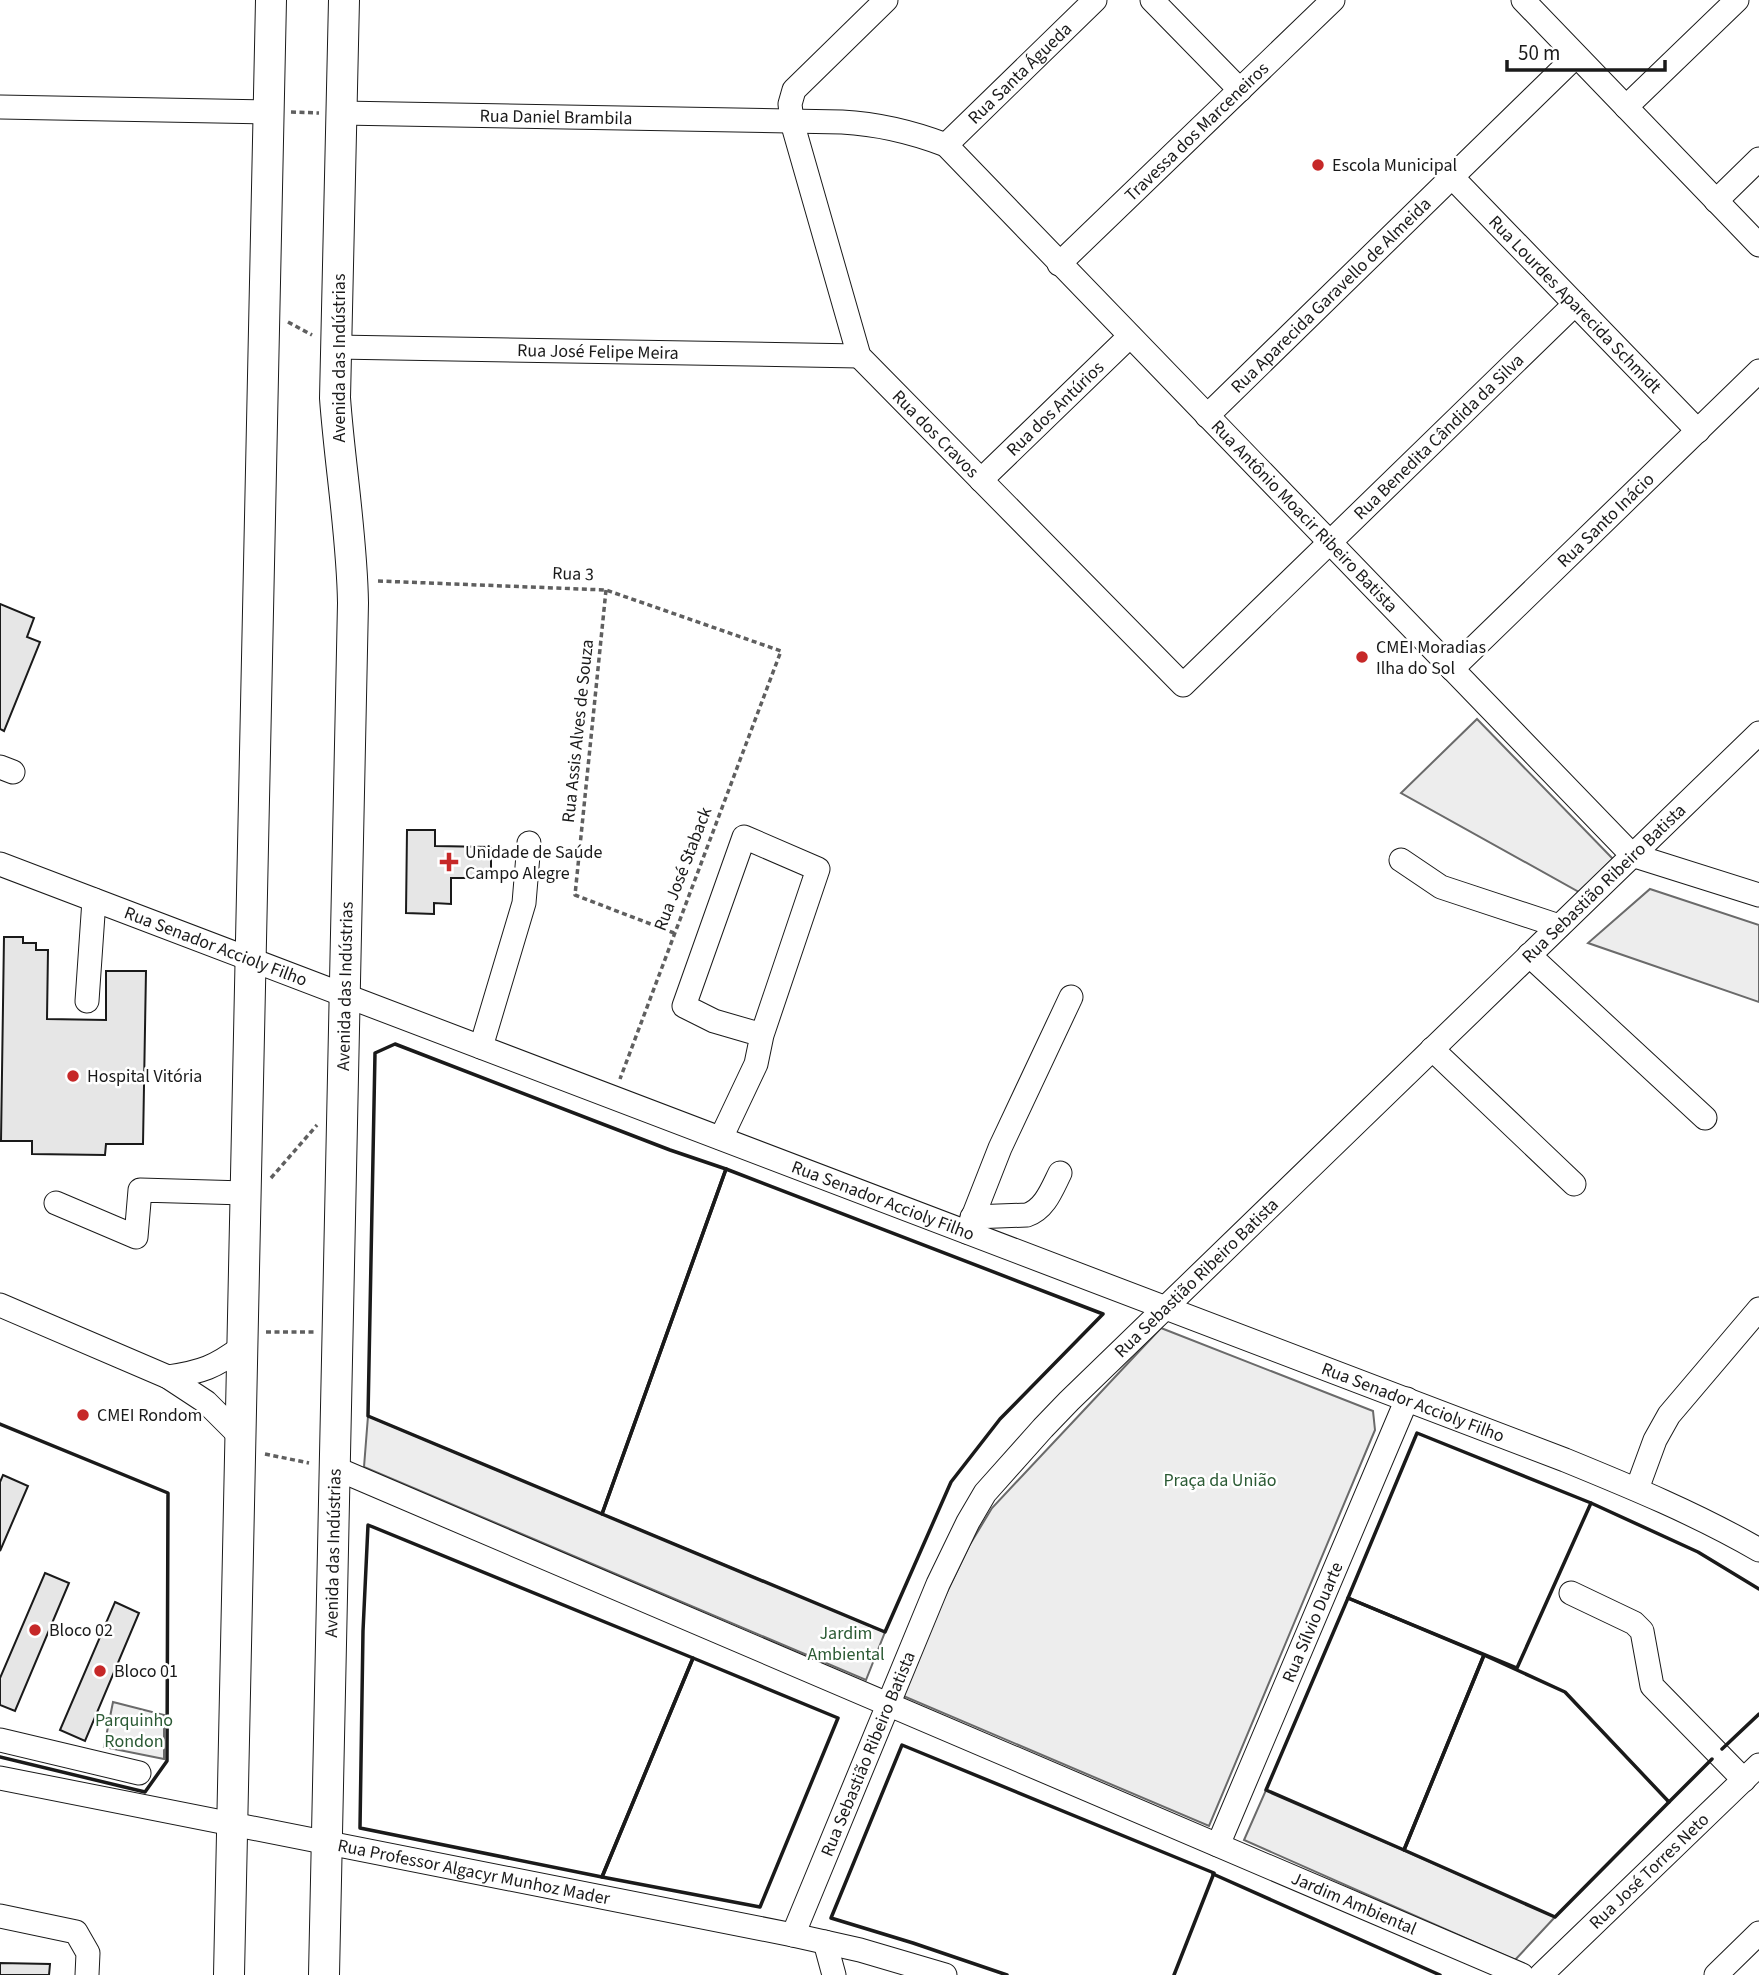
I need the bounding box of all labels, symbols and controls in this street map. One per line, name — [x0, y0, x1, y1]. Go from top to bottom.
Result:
street label: Rua Santa Águeda — [962, 17, 1077, 130]
scale bar — [1507, 28, 1664, 72]
text: 50 m — [1518, 38, 1560, 68]
street label: Travessa dos Marceneiros — [1119, 56, 1274, 207]
street label: Rua Daniel Brambila — [479, 103, 633, 131]
place label: Escola Municipal — [1332, 153, 1457, 178]
marker: Escola Municipal — [1310, 157, 1326, 173]
street label: Rua Aparecida Garavello de Almeida — [1225, 192, 1437, 399]
street label: Rua Lourdes Aparecida Schmidt — [1483, 210, 1667, 399]
street label: Avenida das Indústrias — [327, 274, 352, 442]
street label: Rua José Felipe Meira — [517, 338, 679, 365]
street label: Rua Benedita Cândida da Silva — [1348, 348, 1529, 525]
street label: Rua dos Antúrios — [1001, 355, 1109, 462]
street label: Rua dos Cravos — [887, 384, 985, 483]
street label: Rua Antônio Moacir Ribeiro Batista — [1205, 414, 1404, 618]
street label: Rua Santo Inácio — [1551, 467, 1660, 573]
street label: Rua 3 — [552, 561, 594, 587]
place label: CMEI Moradias Ilha do Sol — [1376, 635, 1486, 681]
street label: Rua Assis Alves de Souza — [556, 638, 600, 824]
marker: CMEI Moradias Ilha do Sol — [1354, 649, 1370, 665]
street label: Rua Sebastião Ribeiro Batista — [1516, 798, 1691, 969]
street label: Rua José Staback — [648, 803, 718, 935]
place label: Unidade de Saúde Campo Alegre — [465, 840, 602, 886]
marker: Unidade de Saúde Campo Alegre — [439, 852, 459, 872]
street label: Rua Senador Accioly Filho — [121, 900, 311, 992]
street label: Avenida das Indústrias — [331, 901, 359, 1071]
place label: Hospital Vitória — [87, 1064, 202, 1089]
marker: Hospital Vitória — [65, 1068, 81, 1084]
street label: Rua Senador Accioly Filho — [788, 1154, 978, 1247]
street label: Rua Sebastião Ribeiro Batista — [1109, 1192, 1284, 1363]
street label: Rua Senador Accioly Filho — [1318, 1356, 1508, 1448]
place label: CMEI Rondom — [97, 1403, 203, 1428]
marker: CMEI Rondom — [75, 1407, 91, 1423]
street label: Avenida das Indústrias — [319, 1468, 347, 1638]
park label: Praça da União — [1163, 1468, 1277, 1493]
street label: Rua Sílvio Duarte — [1276, 1558, 1349, 1686]
place label: Bloco 02 — [49, 1618, 113, 1643]
park label: Jardim Ambiental — [807, 1621, 885, 1667]
marker: Bloco 02 — [27, 1622, 43, 1638]
street label: Rua Sebastião Ribeiro Batista — [814, 1648, 921, 1860]
place label: Bloco 01 — [114, 1659, 178, 1684]
marker: Bloco 01 — [92, 1663, 108, 1679]
park label: Parquinho Rondon — [95, 1708, 173, 1754]
street label: Rua José Torres Neto — [1584, 1807, 1715, 1935]
street label: Rua Professor Algacyr Munhoz Mader — [335, 1833, 613, 1911]
street label: Jardim Ambiental — [1287, 1865, 1420, 1941]

